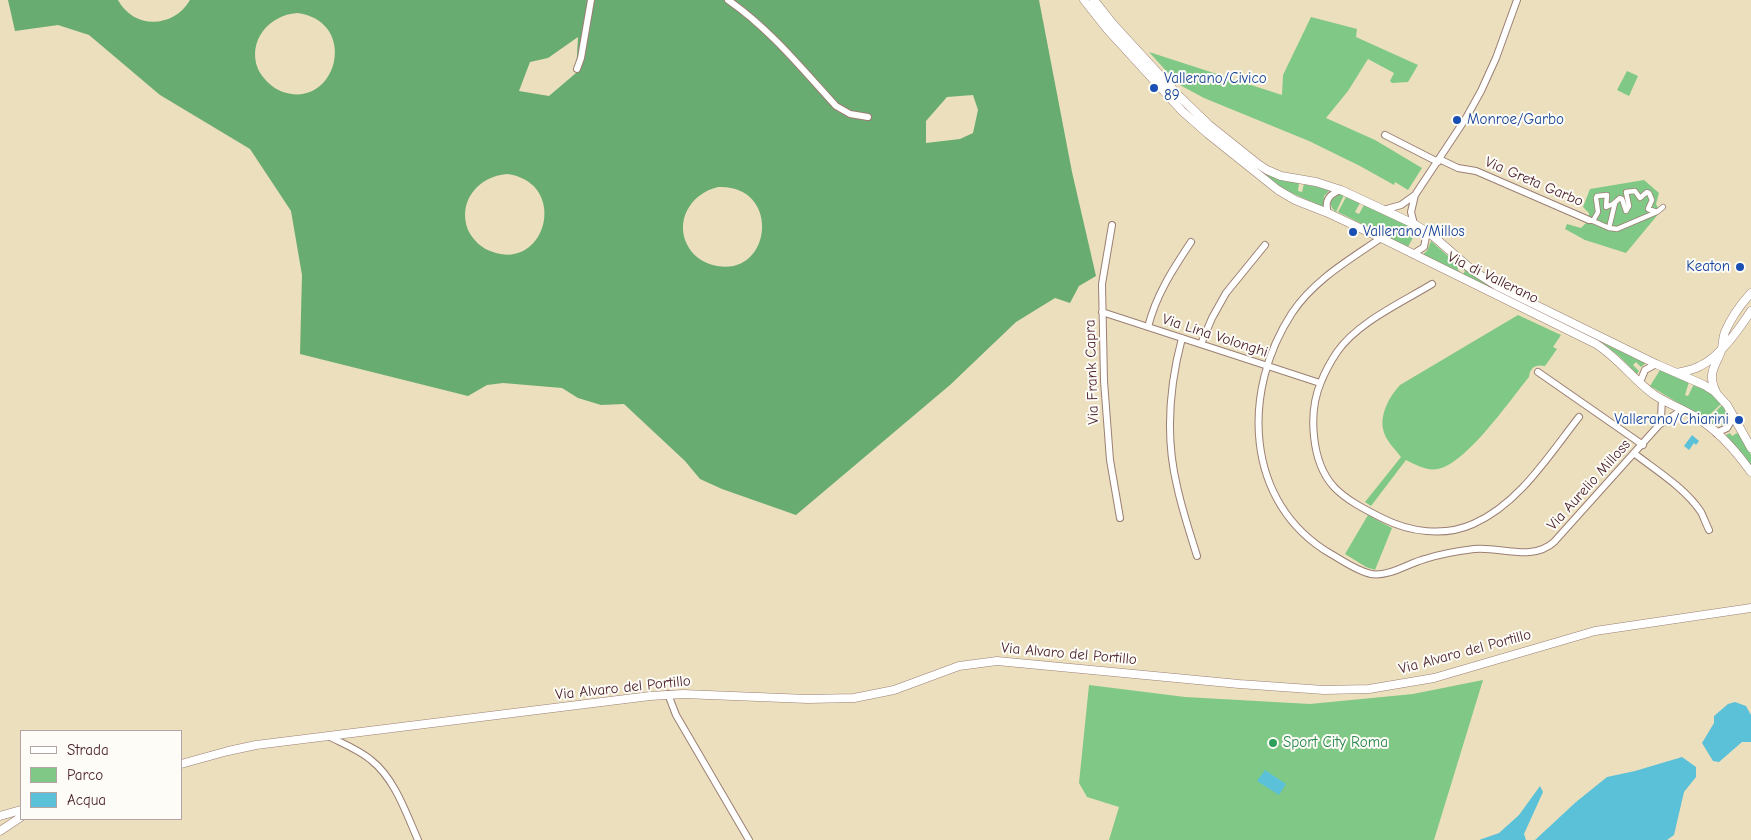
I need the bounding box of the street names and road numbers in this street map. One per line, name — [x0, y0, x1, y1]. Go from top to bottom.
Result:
street label: Via Greta Garbo — [1482, 153, 1586, 211]
street label: Via di Vallerano — [1444, 248, 1542, 308]
street label: Via Lina Volonghi — [1160, 310, 1270, 362]
street label: Via Frank Capra — [1081, 319, 1103, 425]
street label: Via Aurelio Milloss — [1543, 436, 1635, 534]
street label: Via Alvaro del Portillo — [1397, 626, 1533, 678]
street label: Via Alvaro del Portillo — [1000, 639, 1138, 669]
street label: Via Alvaro del Portillo — [554, 672, 692, 704]

